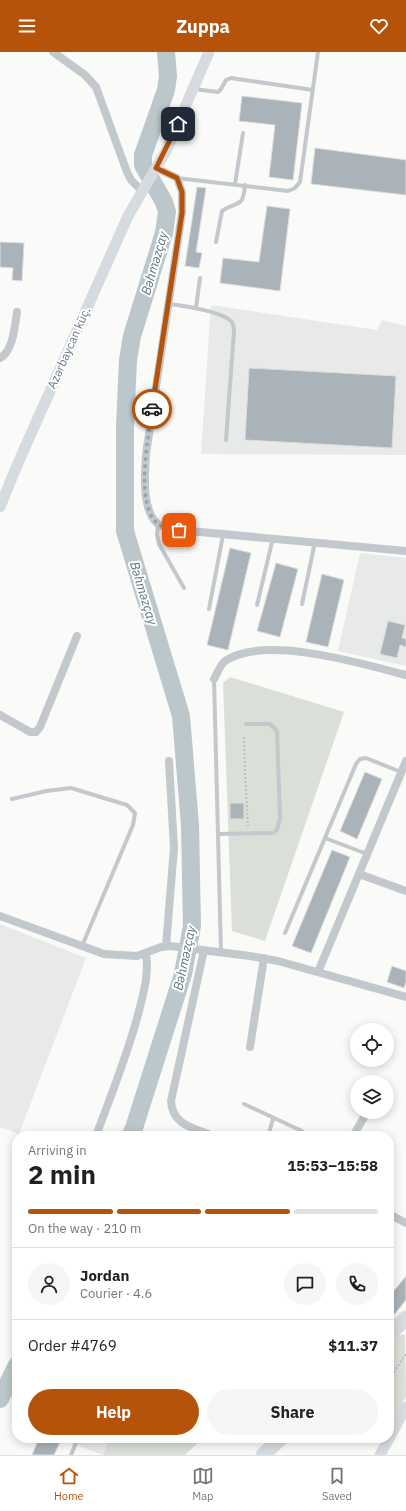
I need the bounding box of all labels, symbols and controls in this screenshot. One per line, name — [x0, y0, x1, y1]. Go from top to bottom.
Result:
icon: menu — [16, 15, 38, 37]
text: Zuppa — [176, 15, 230, 38]
icon: heart — [368, 15, 390, 37]
pin — [161, 107, 195, 141]
icon: home — [167, 113, 189, 135]
water label: Bəhməzçay — [137, 229, 172, 297]
street label: Azərbaycan küç. — [44, 305, 93, 391]
courier — [132, 389, 172, 429]
icon: car — [141, 398, 163, 420]
pin — [162, 513, 196, 547]
icon: bag — [168, 519, 190, 541]
water label: Bəhməzçay — [126, 559, 161, 628]
water label: Bəhməzçay — [169, 924, 200, 992]
map controls — [350, 1023, 394, 1119]
button: locate — [350, 1023, 394, 1067]
button: layers — [350, 1075, 394, 1119]
text: Arriving in — [28, 1142, 87, 1159]
text: 15:53–15:58 — [287, 1156, 378, 1175]
text: 2 min — [28, 1157, 96, 1191]
text: On the way · 210 m — [28, 1220, 141, 1237]
button: person — [28, 1263, 70, 1305]
button: chat — [284, 1263, 326, 1305]
button: phone — [336, 1263, 378, 1305]
text: Jordan — [80, 1266, 129, 1285]
text: Courier · 4.6 — [80, 1285, 152, 1302]
text: Order #4769 — [28, 1336, 117, 1355]
text: $11.37 — [328, 1336, 378, 1355]
button: Help — [28, 1389, 199, 1435]
button: Share — [207, 1389, 378, 1435]
tab: Home — [54, 1465, 84, 1503]
tab: Map — [192, 1465, 214, 1503]
tab: Saved — [322, 1465, 352, 1503]

